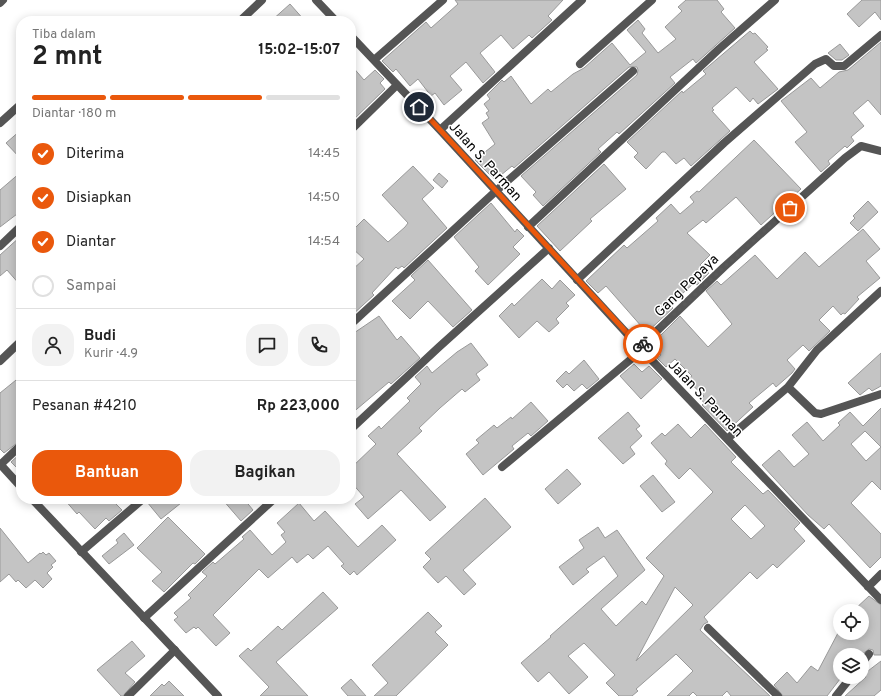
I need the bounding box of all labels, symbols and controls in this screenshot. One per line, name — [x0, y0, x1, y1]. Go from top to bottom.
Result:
text: Tiba dalam — [32, 27, 96, 43]
text: 2 mnt — [32, 41, 103, 74]
text: 15:02–15:07 — [258, 41, 340, 60]
pin — [402, 90, 436, 124]
icon: home — [408, 96, 430, 118]
text: Diantar · 180 m — [32, 106, 116, 122]
street label: Jalan S. Parman — [445, 119, 525, 205]
icon: check — [32, 143, 54, 165]
text: Diterima — [66, 145, 124, 164]
text: 14:45 — [308, 146, 340, 162]
icon: check — [32, 187, 54, 209]
text: Disiapkan — [66, 189, 132, 208]
text: 14:50 — [308, 190, 340, 206]
pin — [773, 191, 807, 225]
icon: bag — [779, 197, 801, 219]
icon: check — [32, 231, 54, 253]
text: Diantar — [66, 233, 116, 252]
text: 14:54 — [308, 234, 340, 250]
street label: Gang Pepaya — [651, 251, 723, 321]
text: Sampai — [66, 277, 116, 296]
button: person — [32, 324, 74, 366]
button: chat — [246, 324, 288, 366]
button: phone — [298, 324, 340, 366]
courier — [623, 324, 663, 364]
text: Budi — [84, 327, 116, 346]
icon: bike — [632, 333, 654, 355]
text: Kurir · 4.9 — [84, 346, 138, 362]
street label: Jalan S. Parman — [664, 357, 746, 441]
text: Pesanan #4210 — [32, 397, 137, 416]
text: Rp 223,000 — [257, 397, 340, 416]
button: Bantuan — [32, 450, 182, 496]
button: Bagikan — [190, 450, 340, 496]
map controls — [833, 604, 869, 684]
button: locate — [833, 604, 869, 640]
button: layers — [833, 648, 869, 684]

